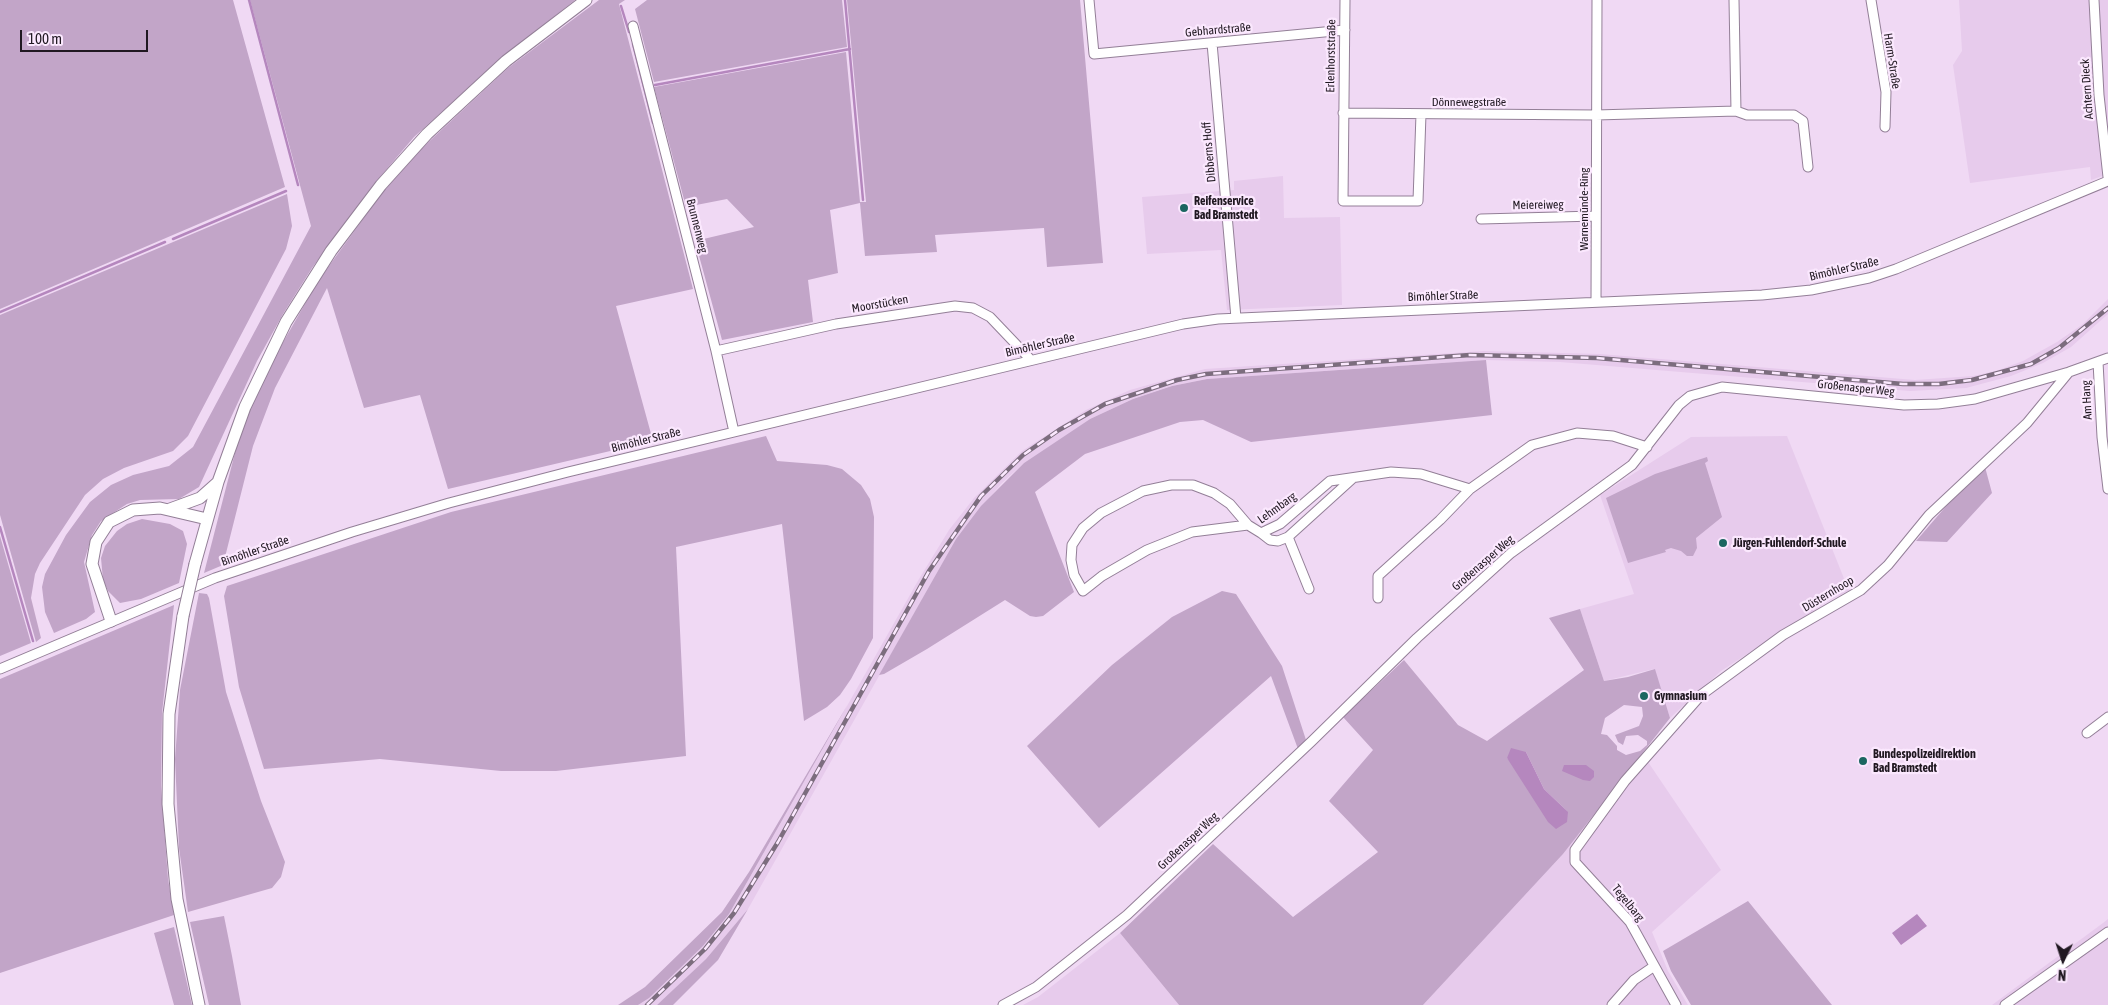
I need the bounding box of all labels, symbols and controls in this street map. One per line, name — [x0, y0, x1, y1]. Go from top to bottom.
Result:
street label: Erlenhorststraße — [1323, 19, 1339, 93]
scale bar — [22, 20, 150, 52]
street label: Gebhardstraße — [1185, 20, 1251, 40]
text: 100 m — [28, 30, 62, 47]
street label: Harm-Straße — [1880, 32, 1904, 90]
street label: Achtern Dieck — [2078, 58, 2096, 120]
street label: Dönnewegstraße — [1432, 95, 1506, 109]
street label: Dibberns Hoff — [1199, 121, 1219, 183]
street label: Warnemünde-Ring — [1577, 168, 1591, 250]
place label: Reifenservice Bad Bramstedt — [1194, 194, 1258, 222]
street label: Brunnenweg — [683, 197, 711, 255]
street label: Meiereiweg — [1512, 197, 1564, 213]
marker: Reifenservice Bad Bramstedt — [1178, 202, 1190, 214]
street label: Bimöhler Straße — [1808, 254, 1880, 284]
street label: Bimöhler Straße — [1407, 288, 1479, 304]
street label: Moorstücken — [851, 292, 909, 316]
street label: Bimöhler Straße — [1004, 330, 1076, 360]
street label: Großenasper Weg — [1817, 377, 1895, 399]
street label: Am Hang — [2079, 380, 2095, 420]
street label: Bimöhler Straße — [610, 424, 682, 456]
street label: Lehmbarg — [1255, 489, 1299, 527]
street label: Großenasper Weg — [1449, 532, 1517, 594]
street label: Bimöhler Straße — [219, 533, 291, 569]
place label: Jürgen-Fuhlendorf-Schule — [1733, 536, 1846, 550]
marker: Jürgen-Fuhlendorf-Schule — [1717, 537, 1729, 549]
street label: Düsternhoop — [1800, 573, 1856, 615]
place label: Gymnasium — [1654, 689, 1707, 703]
marker: Gymnasium — [1638, 690, 1650, 702]
place label: Bundespolizeidirektion Bad Bramstedt — [1873, 747, 1976, 775]
marker: Bundespolizeidirektion Bad Bramstedt — [1857, 755, 1869, 767]
street label: Großenasper Weg — [1155, 809, 1221, 873]
street label: Tegelbarg — [1609, 882, 1647, 924]
north arrow — [2038, 935, 2088, 985]
text: N — [2057, 967, 2067, 983]

